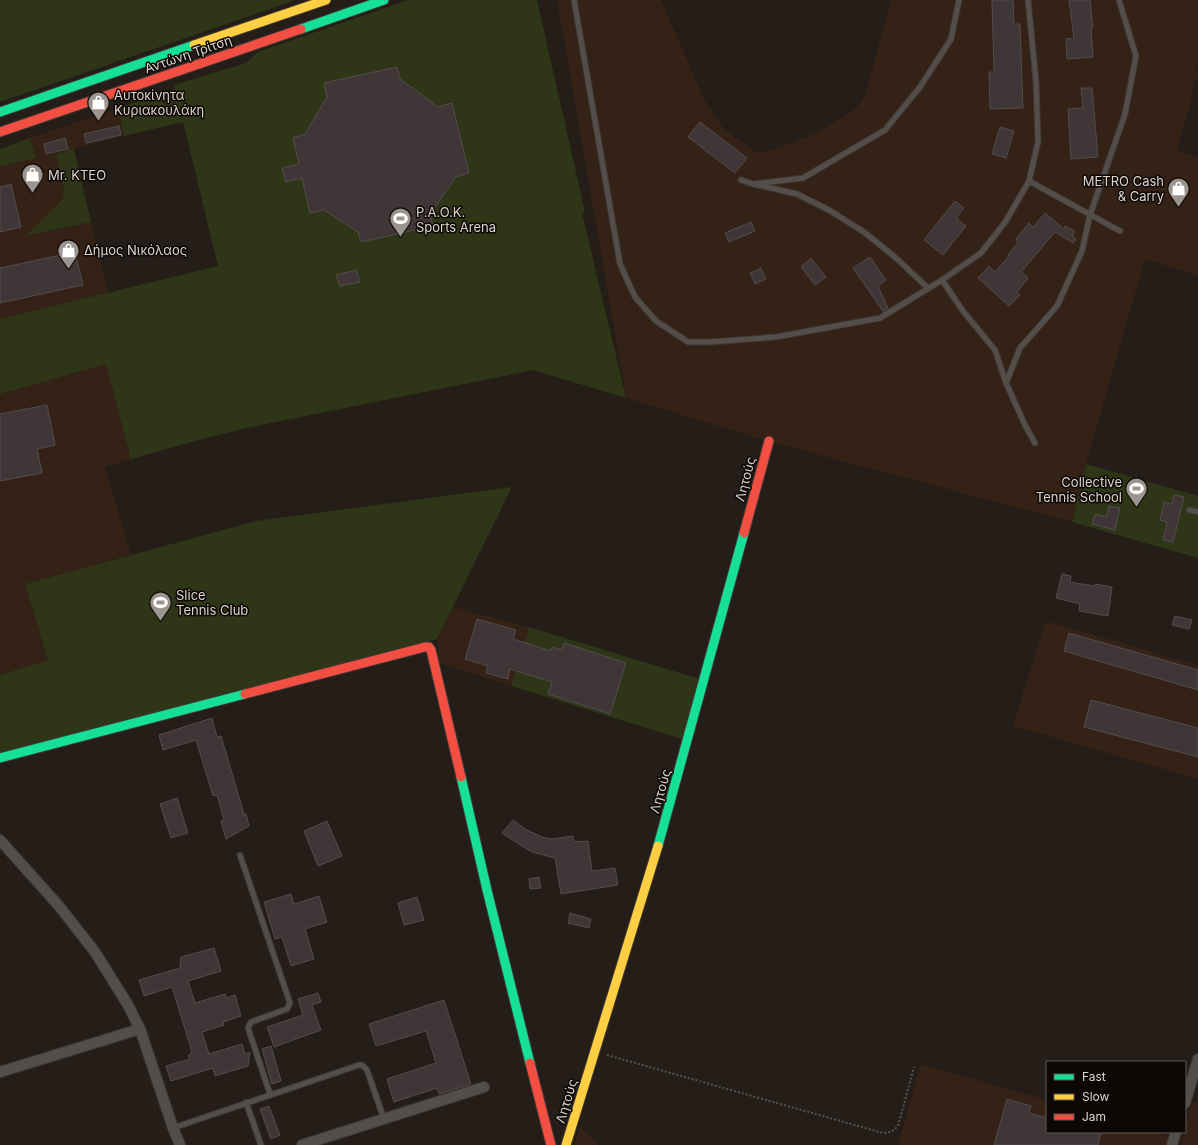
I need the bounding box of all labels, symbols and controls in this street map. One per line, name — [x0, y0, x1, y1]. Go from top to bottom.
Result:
street label: Αντώνη Τρίτση — [142, 32, 234, 76]
place label: Αυτοκίνητα Κυριακουλάκη — [114, 87, 204, 118]
shop icon: Αυτοκίνητα Κυριακουλάκη — [86, 89, 112, 122]
shop icon: Mr. KTEO — [19, 162, 45, 195]
place label: Mr. KTEO — [48, 167, 106, 183]
place label: METRO Cash & Carry — [1083, 173, 1164, 204]
shop icon: METRO Cash & Carry — [1166, 175, 1192, 208]
place label: P.A.O.K. Sports Arena — [416, 204, 496, 235]
sports icon: P.A.O.K. Sports Arena — [387, 206, 413, 239]
shop icon: Δήμος Νικόλαος — [55, 237, 81, 270]
place label: Δήμος Νικόλαος — [84, 242, 187, 258]
street label: Λητούς — [731, 455, 759, 503]
place label: Collective Tennis School — [1036, 474, 1122, 505]
sports icon: Collective Tennis School — [1124, 476, 1150, 509]
place label: Slice Tennis Club — [176, 587, 248, 618]
sports icon: Slice Tennis Club — [147, 589, 173, 622]
street label: Λητούς — [646, 767, 674, 815]
legend — [1046, 1061, 1186, 1133]
text: Fast — [1082, 1069, 1106, 1084]
street label: Λητούς — [552, 1077, 580, 1125]
text: Slow — [1082, 1089, 1110, 1104]
text: Jam — [1082, 1109, 1106, 1124]

